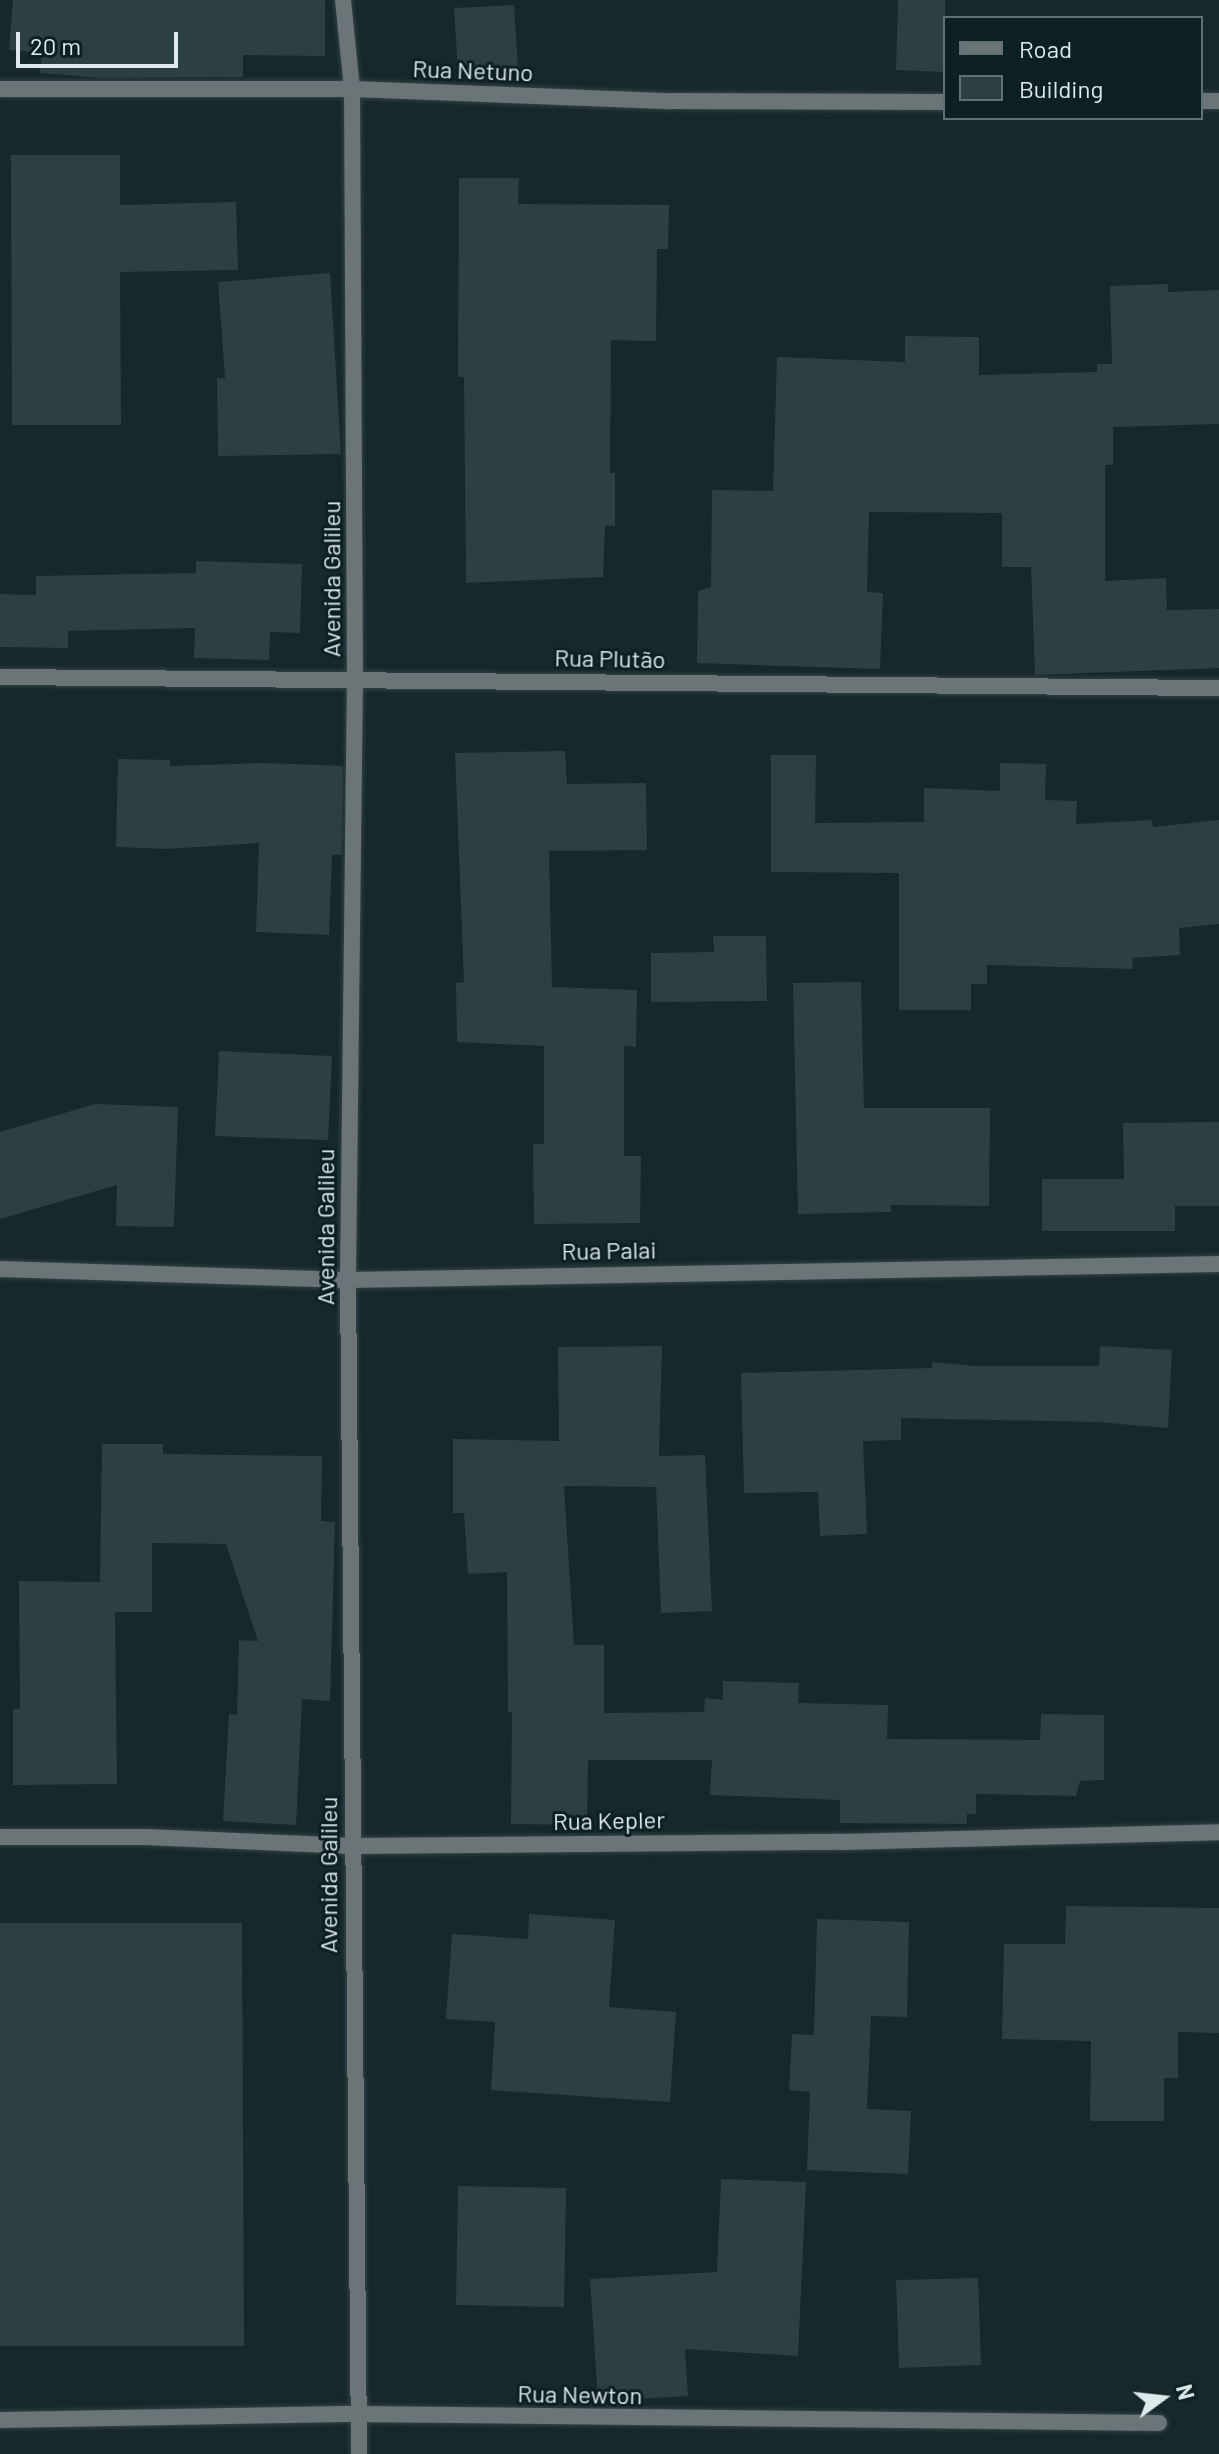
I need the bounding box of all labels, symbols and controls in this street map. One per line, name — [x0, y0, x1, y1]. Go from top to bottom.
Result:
scale bar — [20, 16, 182, 66]
legend — [943, 16, 1203, 120]
text: 20 m — [30, 31, 81, 60]
text: Road — [1019, 34, 1072, 63]
street label: Rua Netuno — [412, 53, 534, 87]
text: Building — [1019, 74, 1103, 103]
street label: Avenida Galileu — [317, 501, 345, 657]
street label: Rua Plutão — [554, 643, 666, 673]
street label: Avenida Galileu — [311, 1149, 339, 1305]
street label: Rua Palai — [561, 1235, 657, 1265]
street label: Avenida Galileu — [314, 1797, 342, 1953]
street label: Rua Kepler — [553, 1805, 665, 1835]
north arrow — [1123, 2358, 1203, 2438]
street label: Rua Newton — [517, 2379, 643, 2409]
text: N — [1172, 2381, 1201, 2402]

